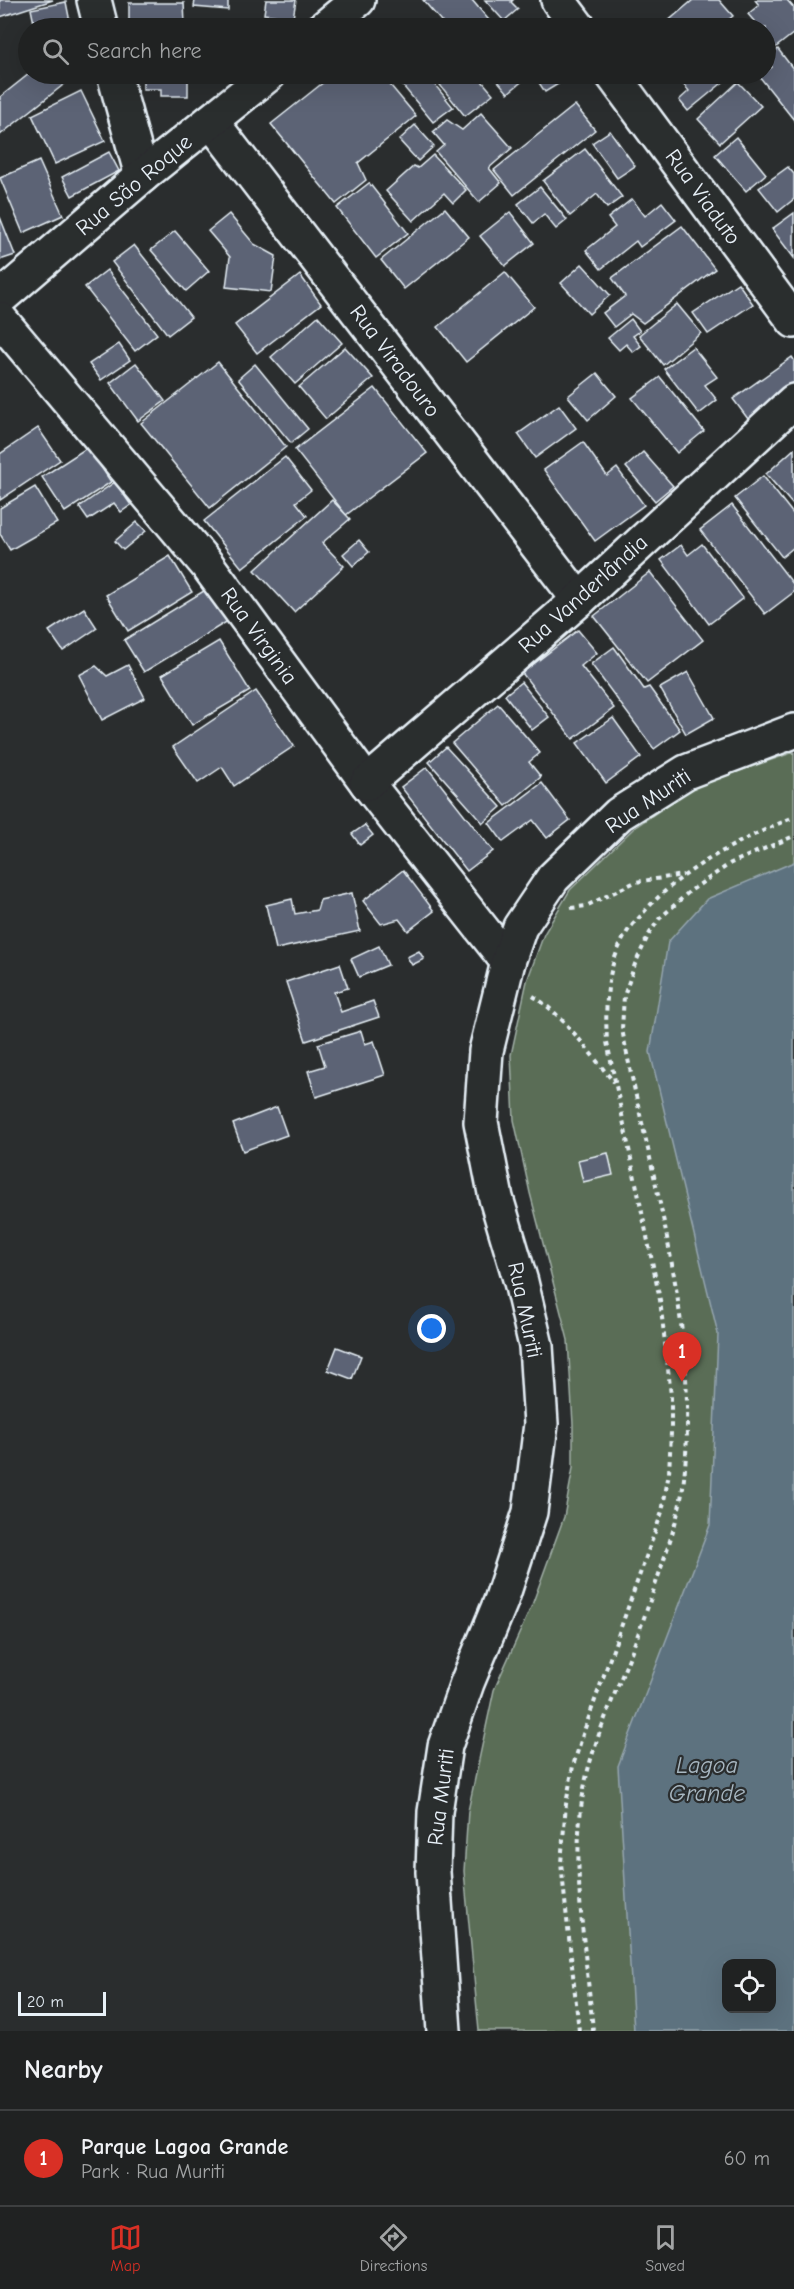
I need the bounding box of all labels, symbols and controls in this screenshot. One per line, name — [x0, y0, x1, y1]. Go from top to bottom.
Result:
search box — [18, 18, 776, 84]
icon: search — [39, 35, 72, 68]
text: Search here — [87, 38, 202, 64]
street label: Rua São Roque — [71, 129, 197, 241]
street label: Rua Viaduto — [660, 144, 746, 250]
street label: Rua Viradouro — [344, 300, 446, 422]
street label: Rua Vanderlândia — [513, 529, 653, 659]
street label: Rua Virginia — [215, 583, 303, 689]
street label: Rua Muriti — [600, 763, 696, 839]
street label: Rua Muriti — [502, 1259, 548, 1361]
your location — [417, 1314, 446, 1343]
pin: 1 — [662, 1332, 702, 1382]
street label: Rua Muriti — [422, 1747, 460, 1847]
water label: Lagoa Grande — [669, 1751, 745, 1807]
map controls — [722, 1959, 776, 2013]
button: locate — [722, 1959, 776, 2013]
scale bar — [18, 1989, 106, 2016]
text: 20 m — [27, 1993, 64, 2011]
text: Nearby — [24, 2055, 103, 2085]
text: Parque Lagoa Grande — [81, 2134, 288, 2160]
text: 1 — [40, 2147, 47, 2170]
text: 60 m — [724, 2147, 770, 2170]
text: Park · Rua Muriti — [81, 2160, 225, 2183]
tab: Map — [109, 2221, 142, 2275]
tab: Directions — [360, 2221, 427, 2275]
tab: Saved — [645, 2221, 685, 2275]

